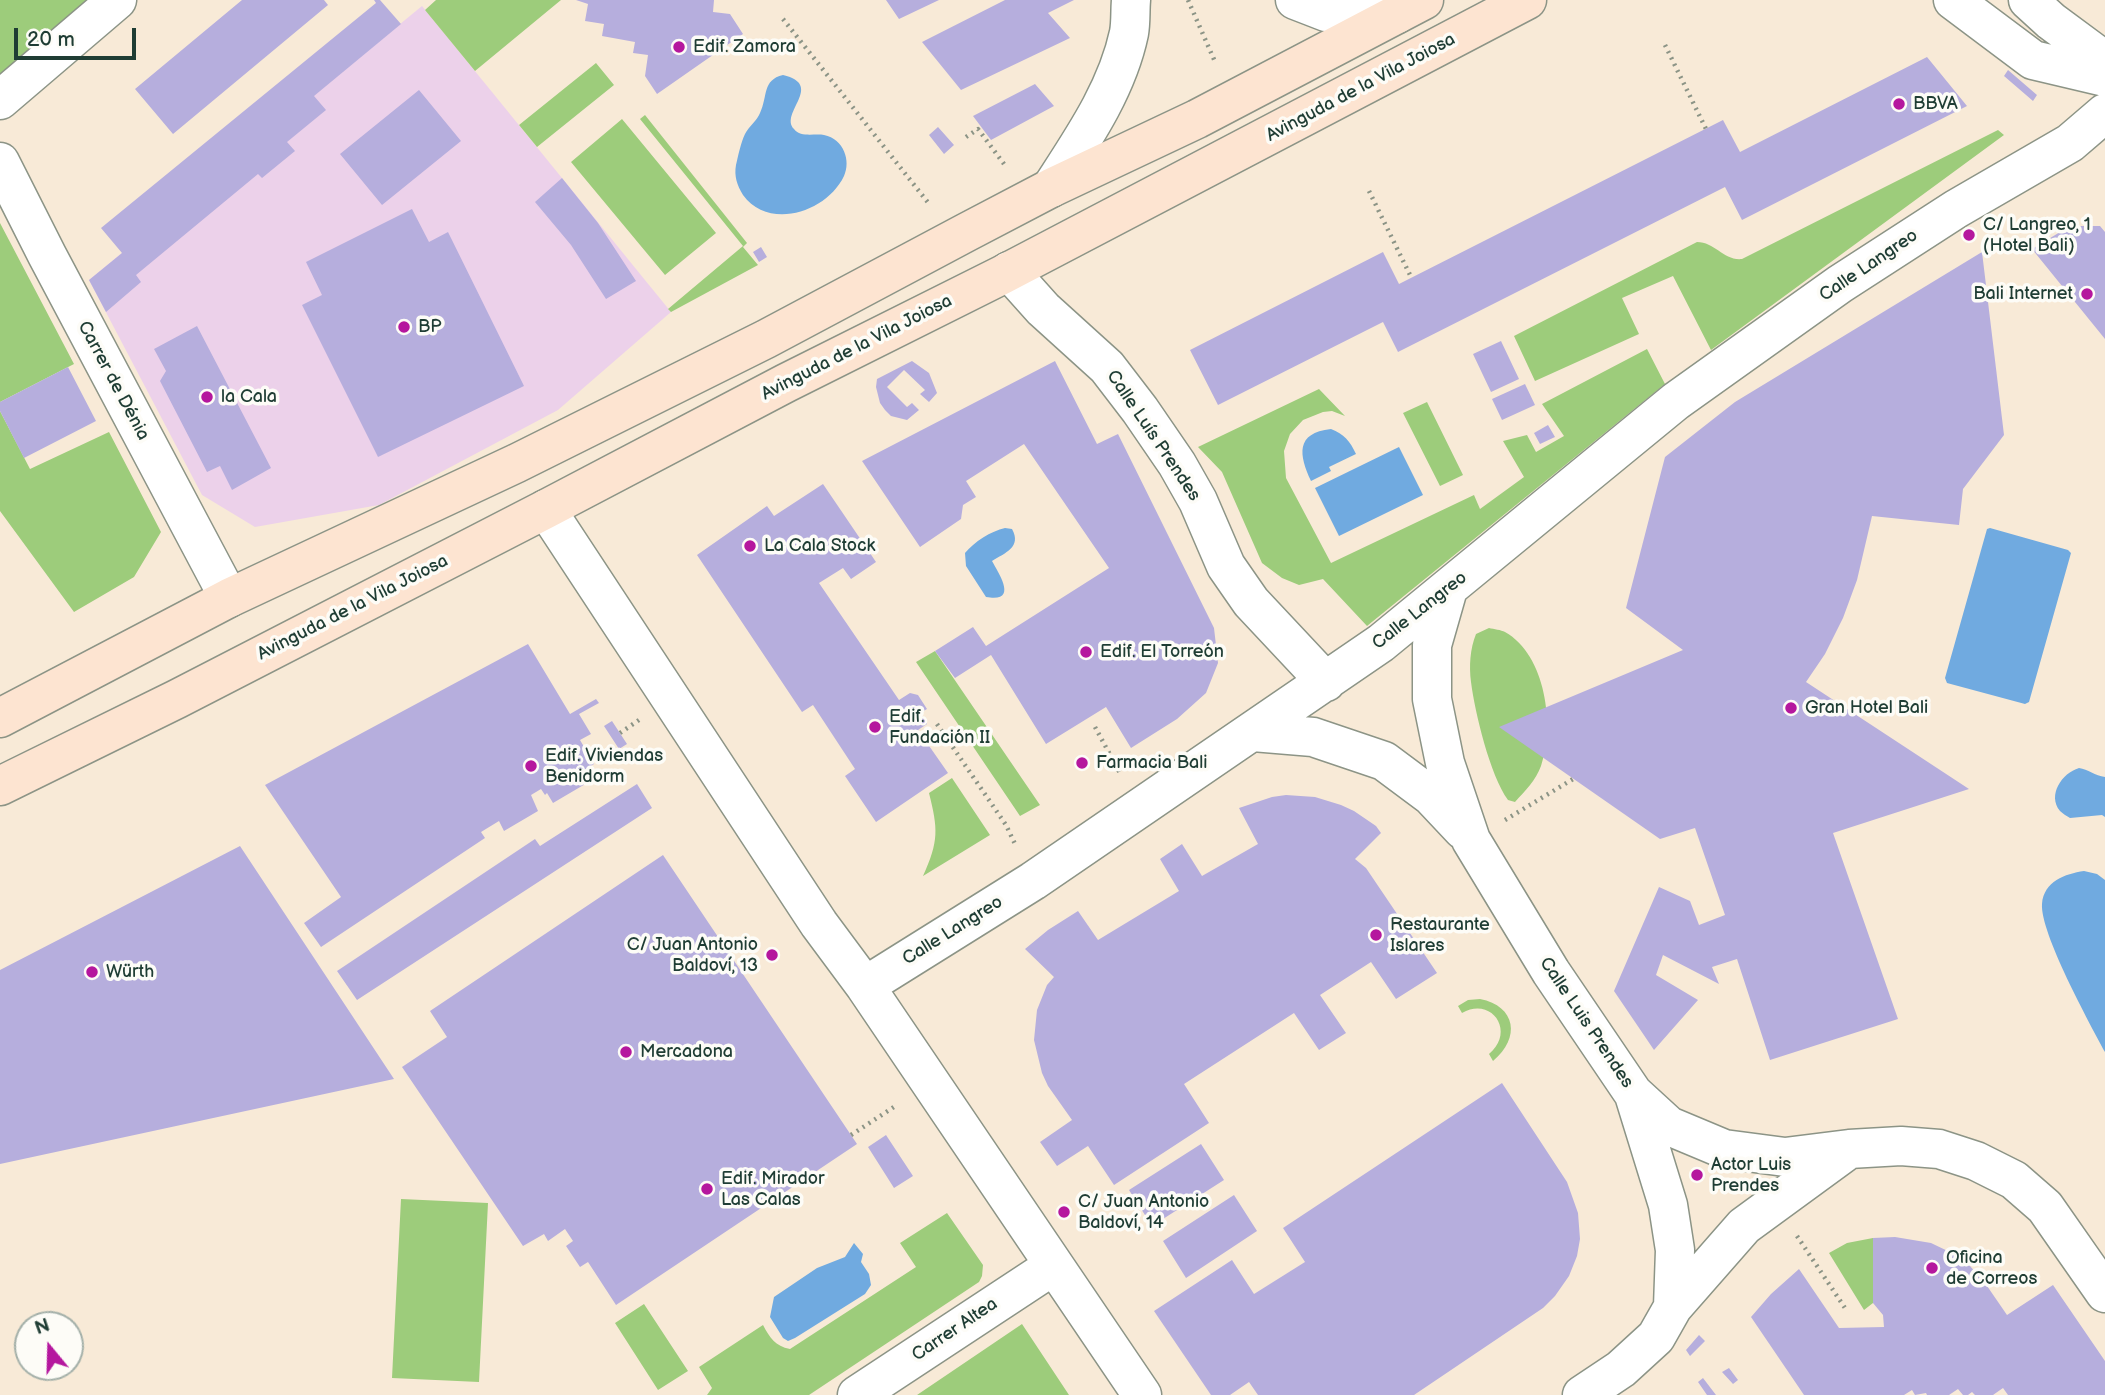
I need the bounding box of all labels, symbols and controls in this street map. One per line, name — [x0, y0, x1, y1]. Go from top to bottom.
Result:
scale bar — [18, 14, 140, 58]
text: 20 m — [27, 27, 75, 52]
street label: Avinguda de la Vila Joiosa — [1263, 29, 1459, 147]
place label: Edif. Zamora — [693, 36, 796, 58]
marker: Edif. Zamora — [671, 39, 687, 55]
place label: BBVA — [1913, 93, 1958, 115]
marker: BBVA — [1891, 96, 1907, 112]
place label: C/ Langreo, 1 (Hotel Bali) — [1983, 214, 2091, 256]
street label: Calle Langreo — [1816, 225, 1922, 307]
marker: C/ Langreo, 1 (Hotel Bali) — [1961, 227, 1977, 243]
place label: Bali Internet — [1973, 283, 2073, 305]
marker: Bali Internet — [2079, 286, 2095, 302]
street label: Avinguda de la Vila Joiosa — [758, 290, 956, 406]
place label: BP — [418, 316, 442, 338]
street label: Carrer de Dénia — [73, 318, 153, 444]
marker: BP — [396, 319, 412, 335]
street label: Calle Luís Prendes — [1101, 367, 1205, 505]
place label: la Cala — [221, 386, 277, 408]
marker: la Cala — [199, 389, 215, 405]
place label: La Cala Stock — [764, 535, 875, 557]
marker: La Cala Stock — [742, 538, 758, 554]
street label: Avinguda de la Vila Joiosa — [254, 550, 452, 666]
street label: Calle Langreo — [1368, 567, 1472, 655]
place label: Edif. El Torreón — [1100, 641, 1224, 663]
marker: Edif. El Torreón — [1078, 644, 1094, 660]
place label: Gran Hotel Bali — [1805, 697, 1928, 719]
marker: Gran Hotel Bali — [1783, 700, 1799, 716]
place label: Edif. Fundación II — [889, 706, 990, 748]
marker: Edif. Fundación II — [867, 719, 883, 735]
place label: Edif. Viviendas Benidorm — [545, 745, 663, 788]
place label: Farmacia Bali — [1096, 752, 1208, 774]
marker: Farmacia Bali — [1074, 755, 1090, 771]
marker: Edif. Viviendas Benidorm — [523, 758, 539, 774]
street label: Calle Langreo — [899, 892, 1007, 970]
place label: Restaurante Islares — [1390, 914, 1490, 956]
marker: Restaurante Islares — [1368, 927, 1384, 943]
place label: C/ Juan Antonio Baldoví, 13 — [627, 934, 758, 976]
marker: C/ Juan Antonio Baldoví, 13 — [764, 947, 780, 963]
street label: Calle Luis Prendes — [1534, 954, 1638, 1092]
place label: Würth — [106, 961, 154, 983]
marker: Würth — [84, 964, 100, 980]
place label: Mercadona — [640, 1041, 733, 1063]
marker: Mercadona — [618, 1044, 634, 1060]
place label: Actor Luis Prendes — [1711, 1154, 1791, 1196]
marker: Actor Luis Prendes — [1689, 1167, 1705, 1183]
place label: Edif. Mirador Las Calas — [721, 1168, 824, 1210]
marker: Edif. Mirador Las Calas — [699, 1181, 715, 1197]
place label: C/ Juan Antonio Baldoví, 14 — [1078, 1191, 1209, 1234]
marker: C/ Juan Antonio Baldoví, 14 — [1056, 1204, 1072, 1220]
place label: Oficina de Correos — [1946, 1247, 2037, 1290]
marker: Oficina de Correos — [1924, 1260, 1940, 1276]
street label: Carrer Altea — [908, 1294, 1002, 1366]
north arrow — [14, 1311, 84, 1381]
text: N — [32, 1314, 53, 1341]

